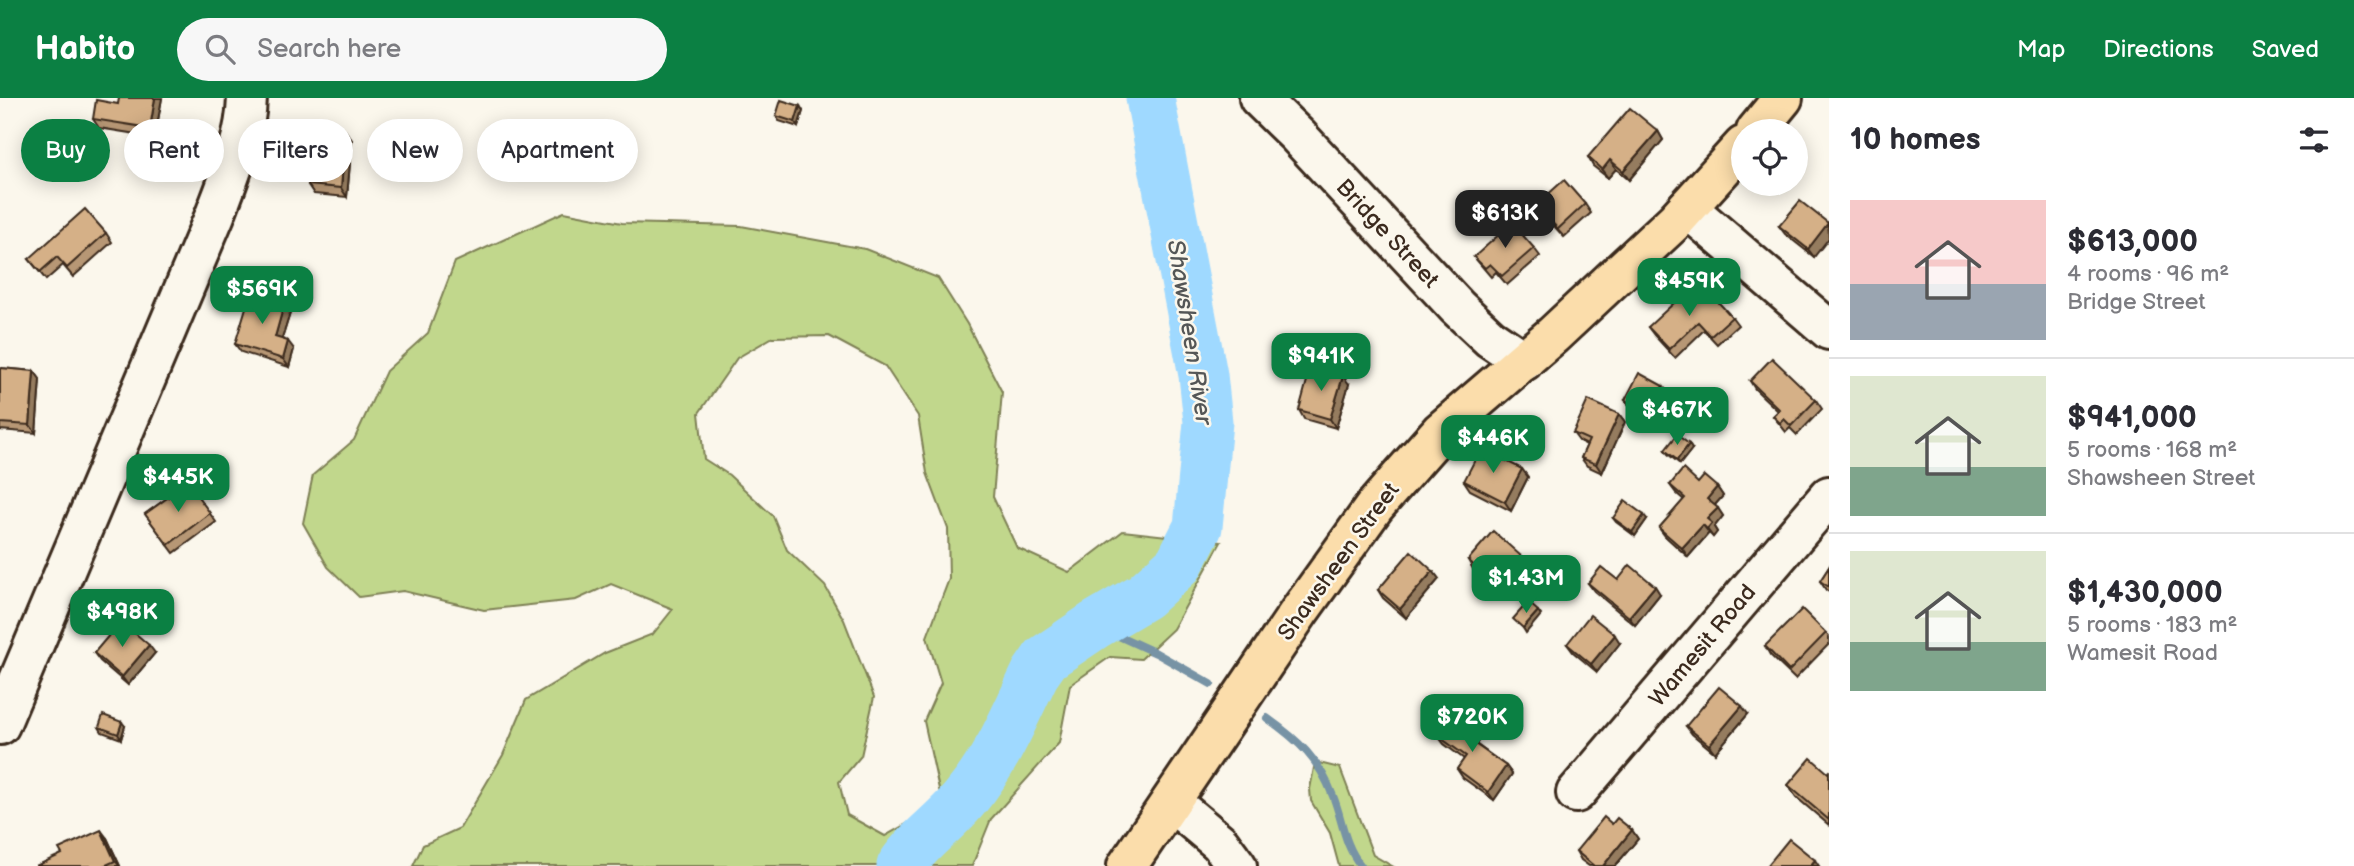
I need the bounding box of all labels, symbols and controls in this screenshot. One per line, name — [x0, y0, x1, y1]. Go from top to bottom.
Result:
search box — [177, 18, 667, 81]
text: Habito — [35, 29, 135, 69]
icon: search — [201, 30, 239, 68]
text: Search here — [257, 34, 401, 65]
text: Map — [2017, 35, 2065, 64]
text: Directions — [2103, 35, 2214, 64]
text: Saved — [2252, 35, 2319, 64]
chip: Buy — [21, 119, 110, 182]
chip: Rent — [124, 119, 224, 182]
chip: Filters — [238, 119, 353, 182]
chip: New — [367, 119, 463, 182]
chip: Apartment — [477, 119, 638, 182]
map controls — [1731, 119, 1808, 196]
button: locate — [1731, 119, 1808, 196]
icon: filters — [2295, 121, 2333, 159]
text: 10 homes — [1850, 122, 1981, 158]
street label: Bridge Street — [1330, 173, 1445, 294]
pin: $613K — [1456, 190, 1554, 250]
text: $613K — [1471, 199, 1539, 227]
text: $613,000 — [2067, 224, 2198, 260]
icon: home — [1906, 228, 1990, 312]
water label: Shawsheen River — [1161, 238, 1219, 429]
pin: $459K — [1640, 258, 1738, 318]
text: 4 rooms · 96 m² — [2067, 260, 2229, 288]
pin: $569K — [213, 266, 311, 326]
text: $459K — [1653, 267, 1725, 295]
text: $569K — [226, 275, 298, 303]
text: Bridge Street — [2067, 288, 2205, 316]
pin: $941K — [1272, 334, 1370, 393]
text: $941K — [1287, 342, 1355, 370]
pin: $467K — [1628, 388, 1726, 447]
text: $467K — [1642, 396, 1712, 424]
text: $941,000 — [2067, 400, 2197, 436]
icon: home — [1906, 404, 1990, 488]
pin: $446K — [1444, 416, 1542, 475]
text: $446K — [1457, 424, 1529, 452]
text: 5 rooms · 168 m² — [2067, 436, 2237, 464]
pin: $445K — [129, 454, 227, 514]
text: $445K — [142, 463, 214, 491]
text: Shawsheen Street — [2067, 464, 2255, 492]
street label: Shawsheen Street — [1272, 477, 1405, 646]
pin: $1.43M — [1469, 556, 1583, 615]
text: $1.43M — [1488, 564, 1564, 592]
text: $1,430,000 — [2067, 575, 2223, 611]
street label: Wamesit Road — [1644, 579, 1762, 712]
icon: home — [1906, 579, 1990, 663]
pin: $498K — [73, 589, 171, 649]
text: $498K — [86, 598, 158, 626]
text: 5 rooms · 183 m² — [2067, 611, 2237, 639]
text: Wamesit Road — [2067, 639, 2218, 667]
pin: $720K — [1423, 694, 1521, 754]
text: $720K — [1436, 703, 1508, 731]

